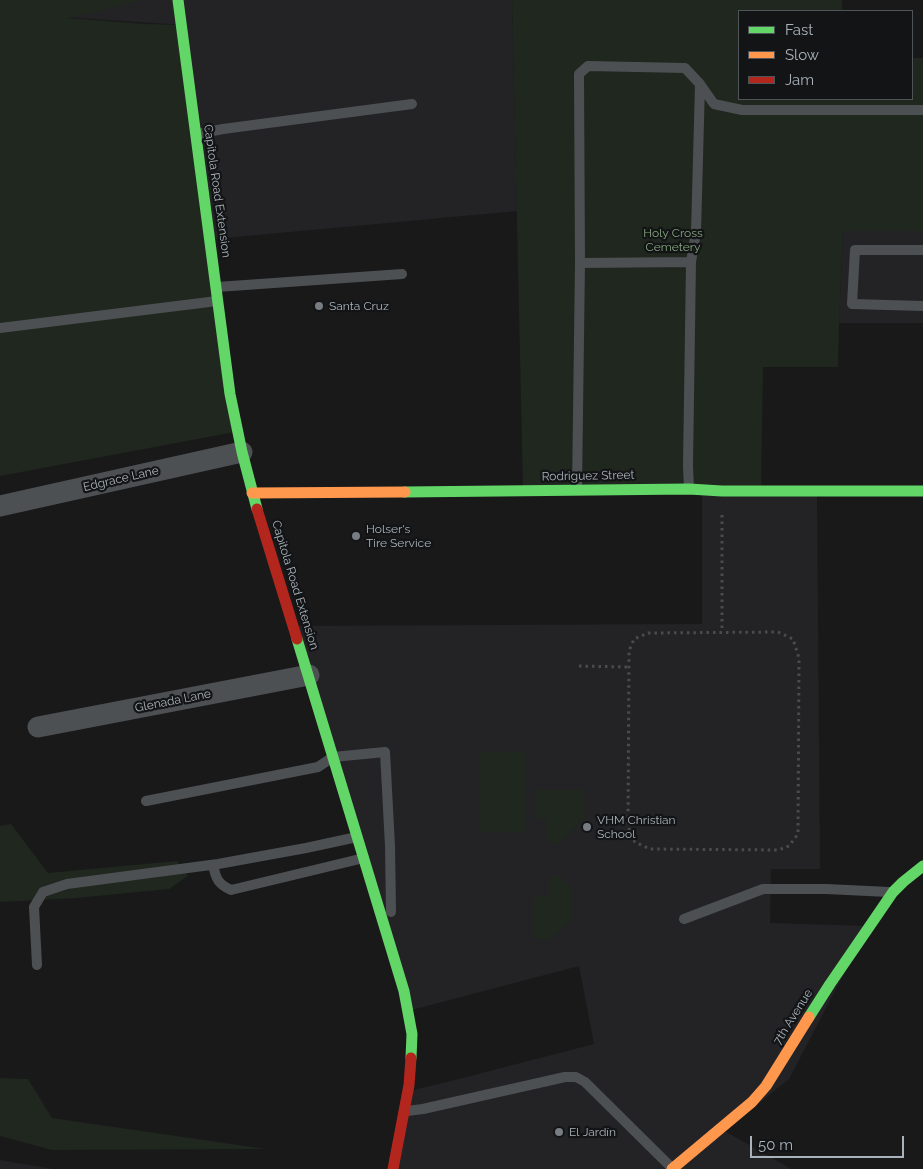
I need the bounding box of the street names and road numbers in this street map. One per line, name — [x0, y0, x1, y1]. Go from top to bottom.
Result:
street label: Capitola Road Extension — [201, 123, 233, 259]
street label: Edgrace Lane — [82, 463, 160, 495]
street label: Rodriguez Street — [541, 468, 635, 484]
street label: Capitola Road Extension — [268, 519, 322, 651]
street label: Glenada Lane — [134, 687, 212, 715]
street label: 7th Avenue — [770, 987, 816, 1047]

